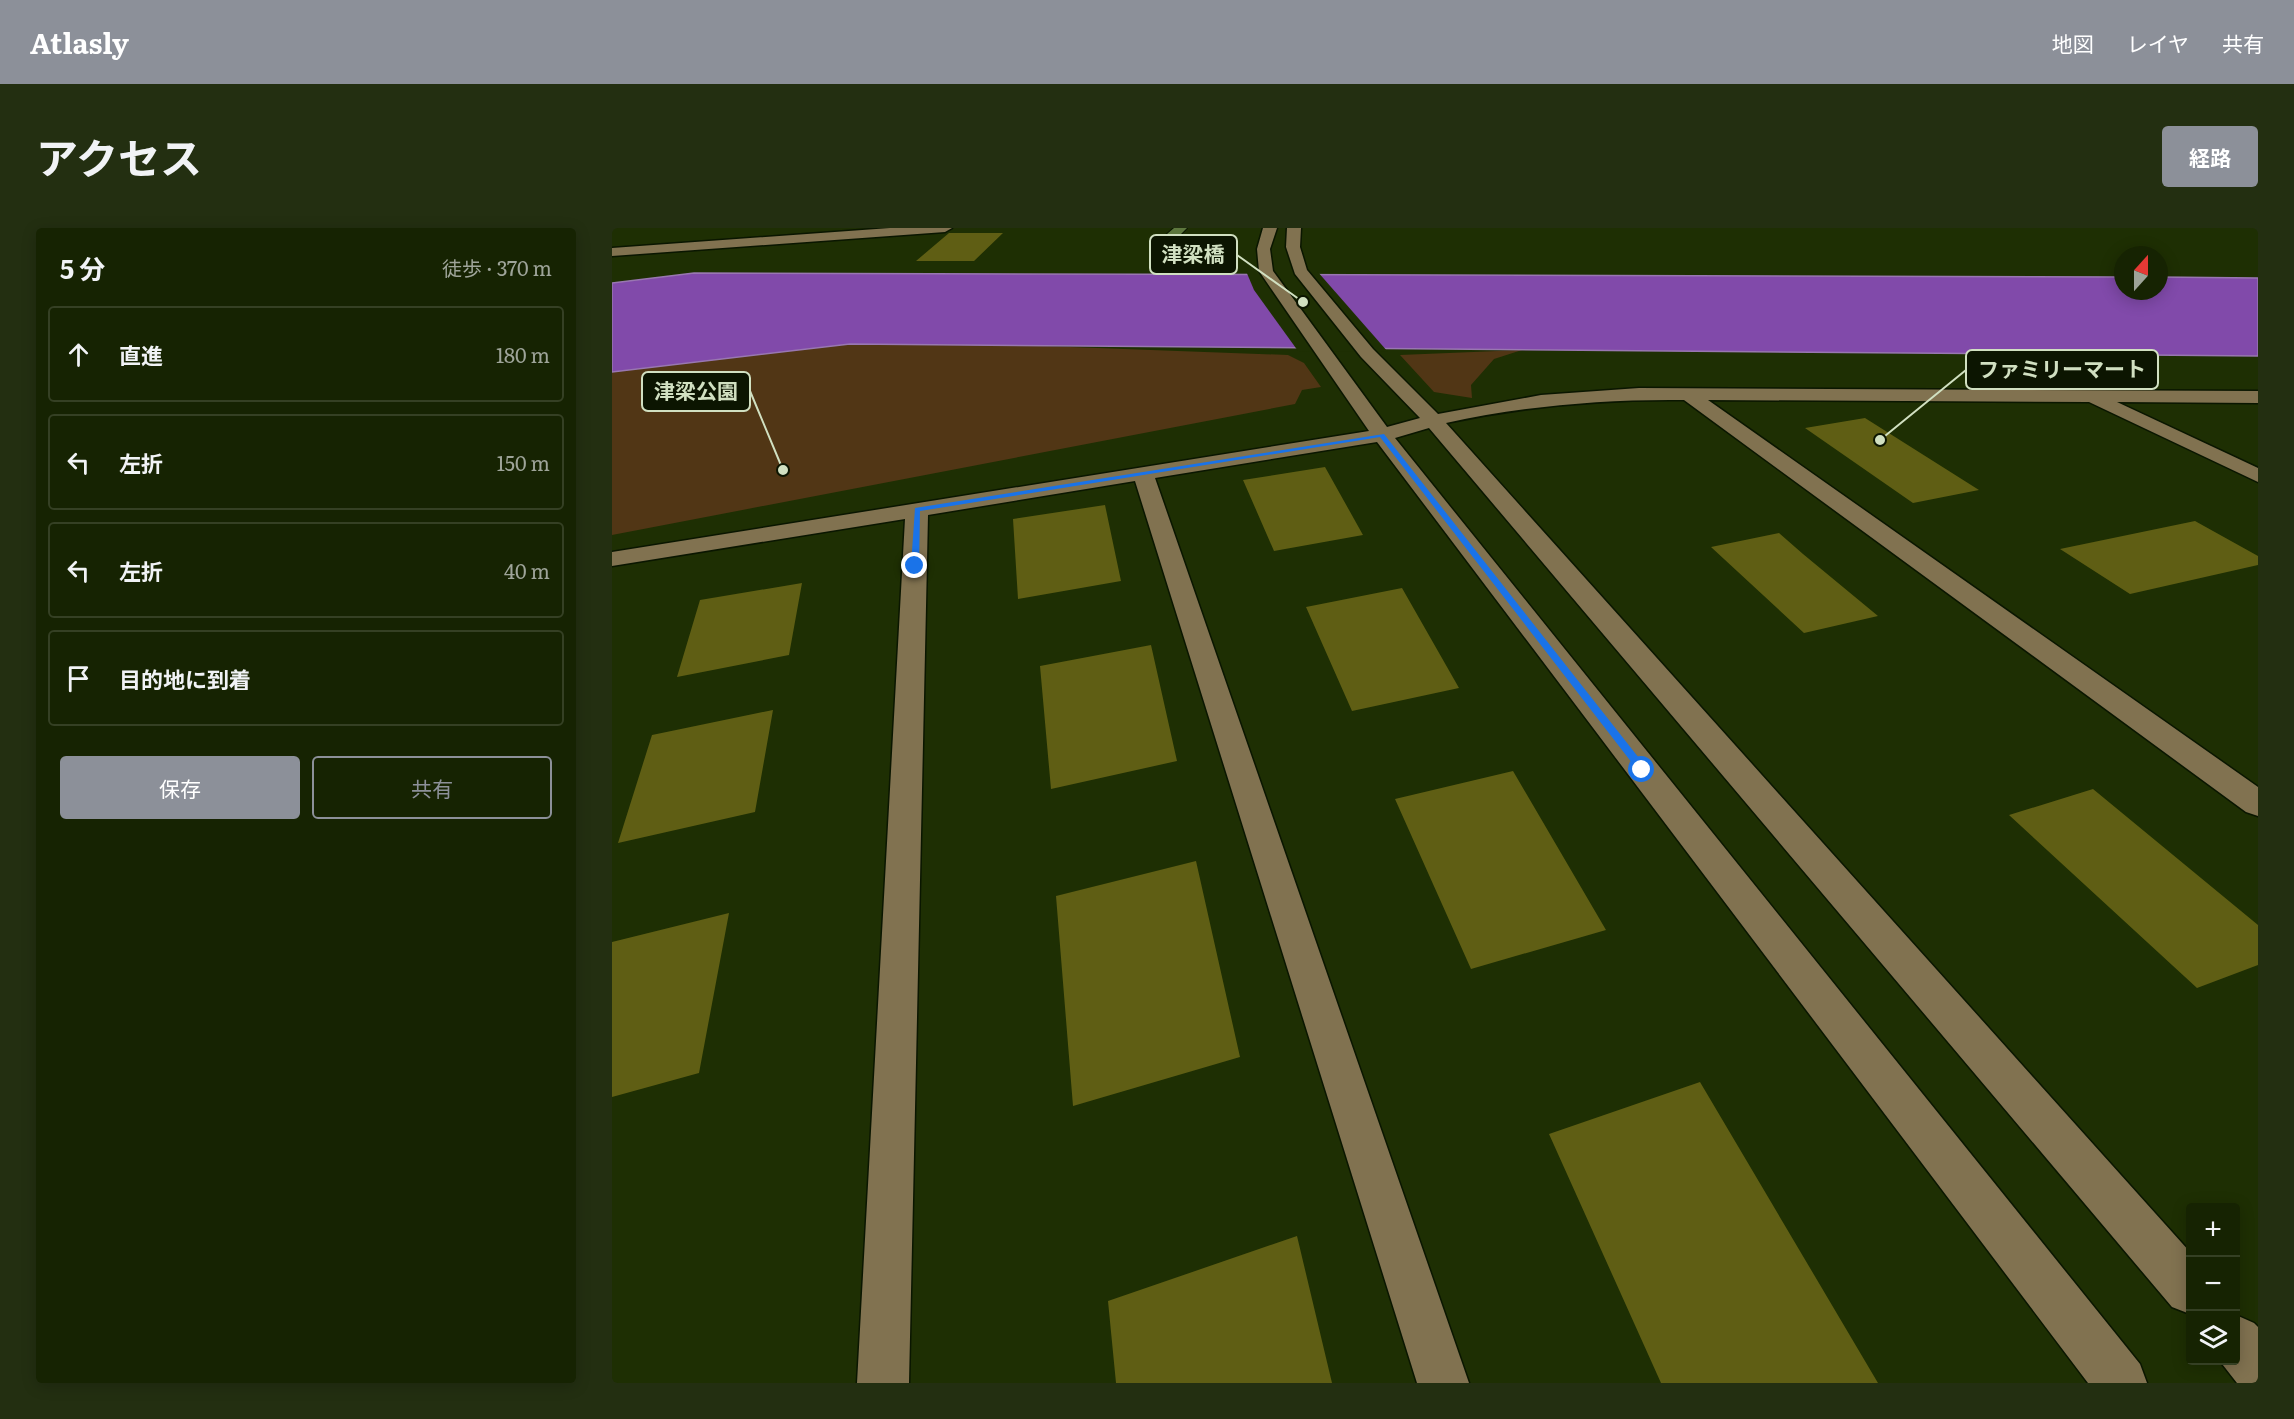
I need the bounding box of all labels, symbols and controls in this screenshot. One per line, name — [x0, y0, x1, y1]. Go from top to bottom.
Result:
text: Atlasly — [30, 21, 129, 63]
text: 地図 — [2052, 27, 2094, 58]
text: レイヤ — [2127, 27, 2189, 58]
text: 共有 — [2222, 27, 2264, 58]
text: アクセス — [36, 125, 202, 187]
button: 経路 — [2162, 126, 2258, 187]
callout: 津梁橋 — [1150, 235, 1237, 274]
text: 津梁橋 — [1162, 237, 1225, 268]
north arrow — [2114, 246, 2168, 300]
text: 5 分 — [60, 248, 105, 287]
text: 徒歩 · 370 m — [442, 252, 552, 282]
icon: ahead — [62, 338, 95, 371]
text: 直進 — [119, 338, 163, 371]
text: 180 m — [496, 339, 550, 369]
callout: ファミリーマート — [1966, 350, 2158, 389]
text: ファミリーマート — [1978, 352, 2146, 383]
callout: 津梁公園 — [642, 372, 750, 411]
text: 津梁公園 — [654, 374, 738, 405]
icon: left — [62, 446, 95, 479]
text: 左折 — [119, 446, 163, 479]
text: 150 m — [497, 447, 550, 477]
route end — [901, 552, 927, 578]
icon: left — [62, 554, 95, 587]
text: 左折 — [119, 554, 163, 587]
text: 40 m — [504, 555, 550, 585]
icon: arrive — [62, 662, 95, 695]
text: 目的地に到着 — [119, 662, 251, 695]
button: 保存 — [60, 756, 300, 819]
button: 共有 — [312, 756, 552, 819]
route start — [1628, 756, 1654, 782]
map controls — [2186, 1203, 2240, 1365]
button: + — [2186, 1203, 2240, 1257]
button: − — [2186, 1257, 2240, 1311]
button: layers — [2186, 1311, 2240, 1365]

